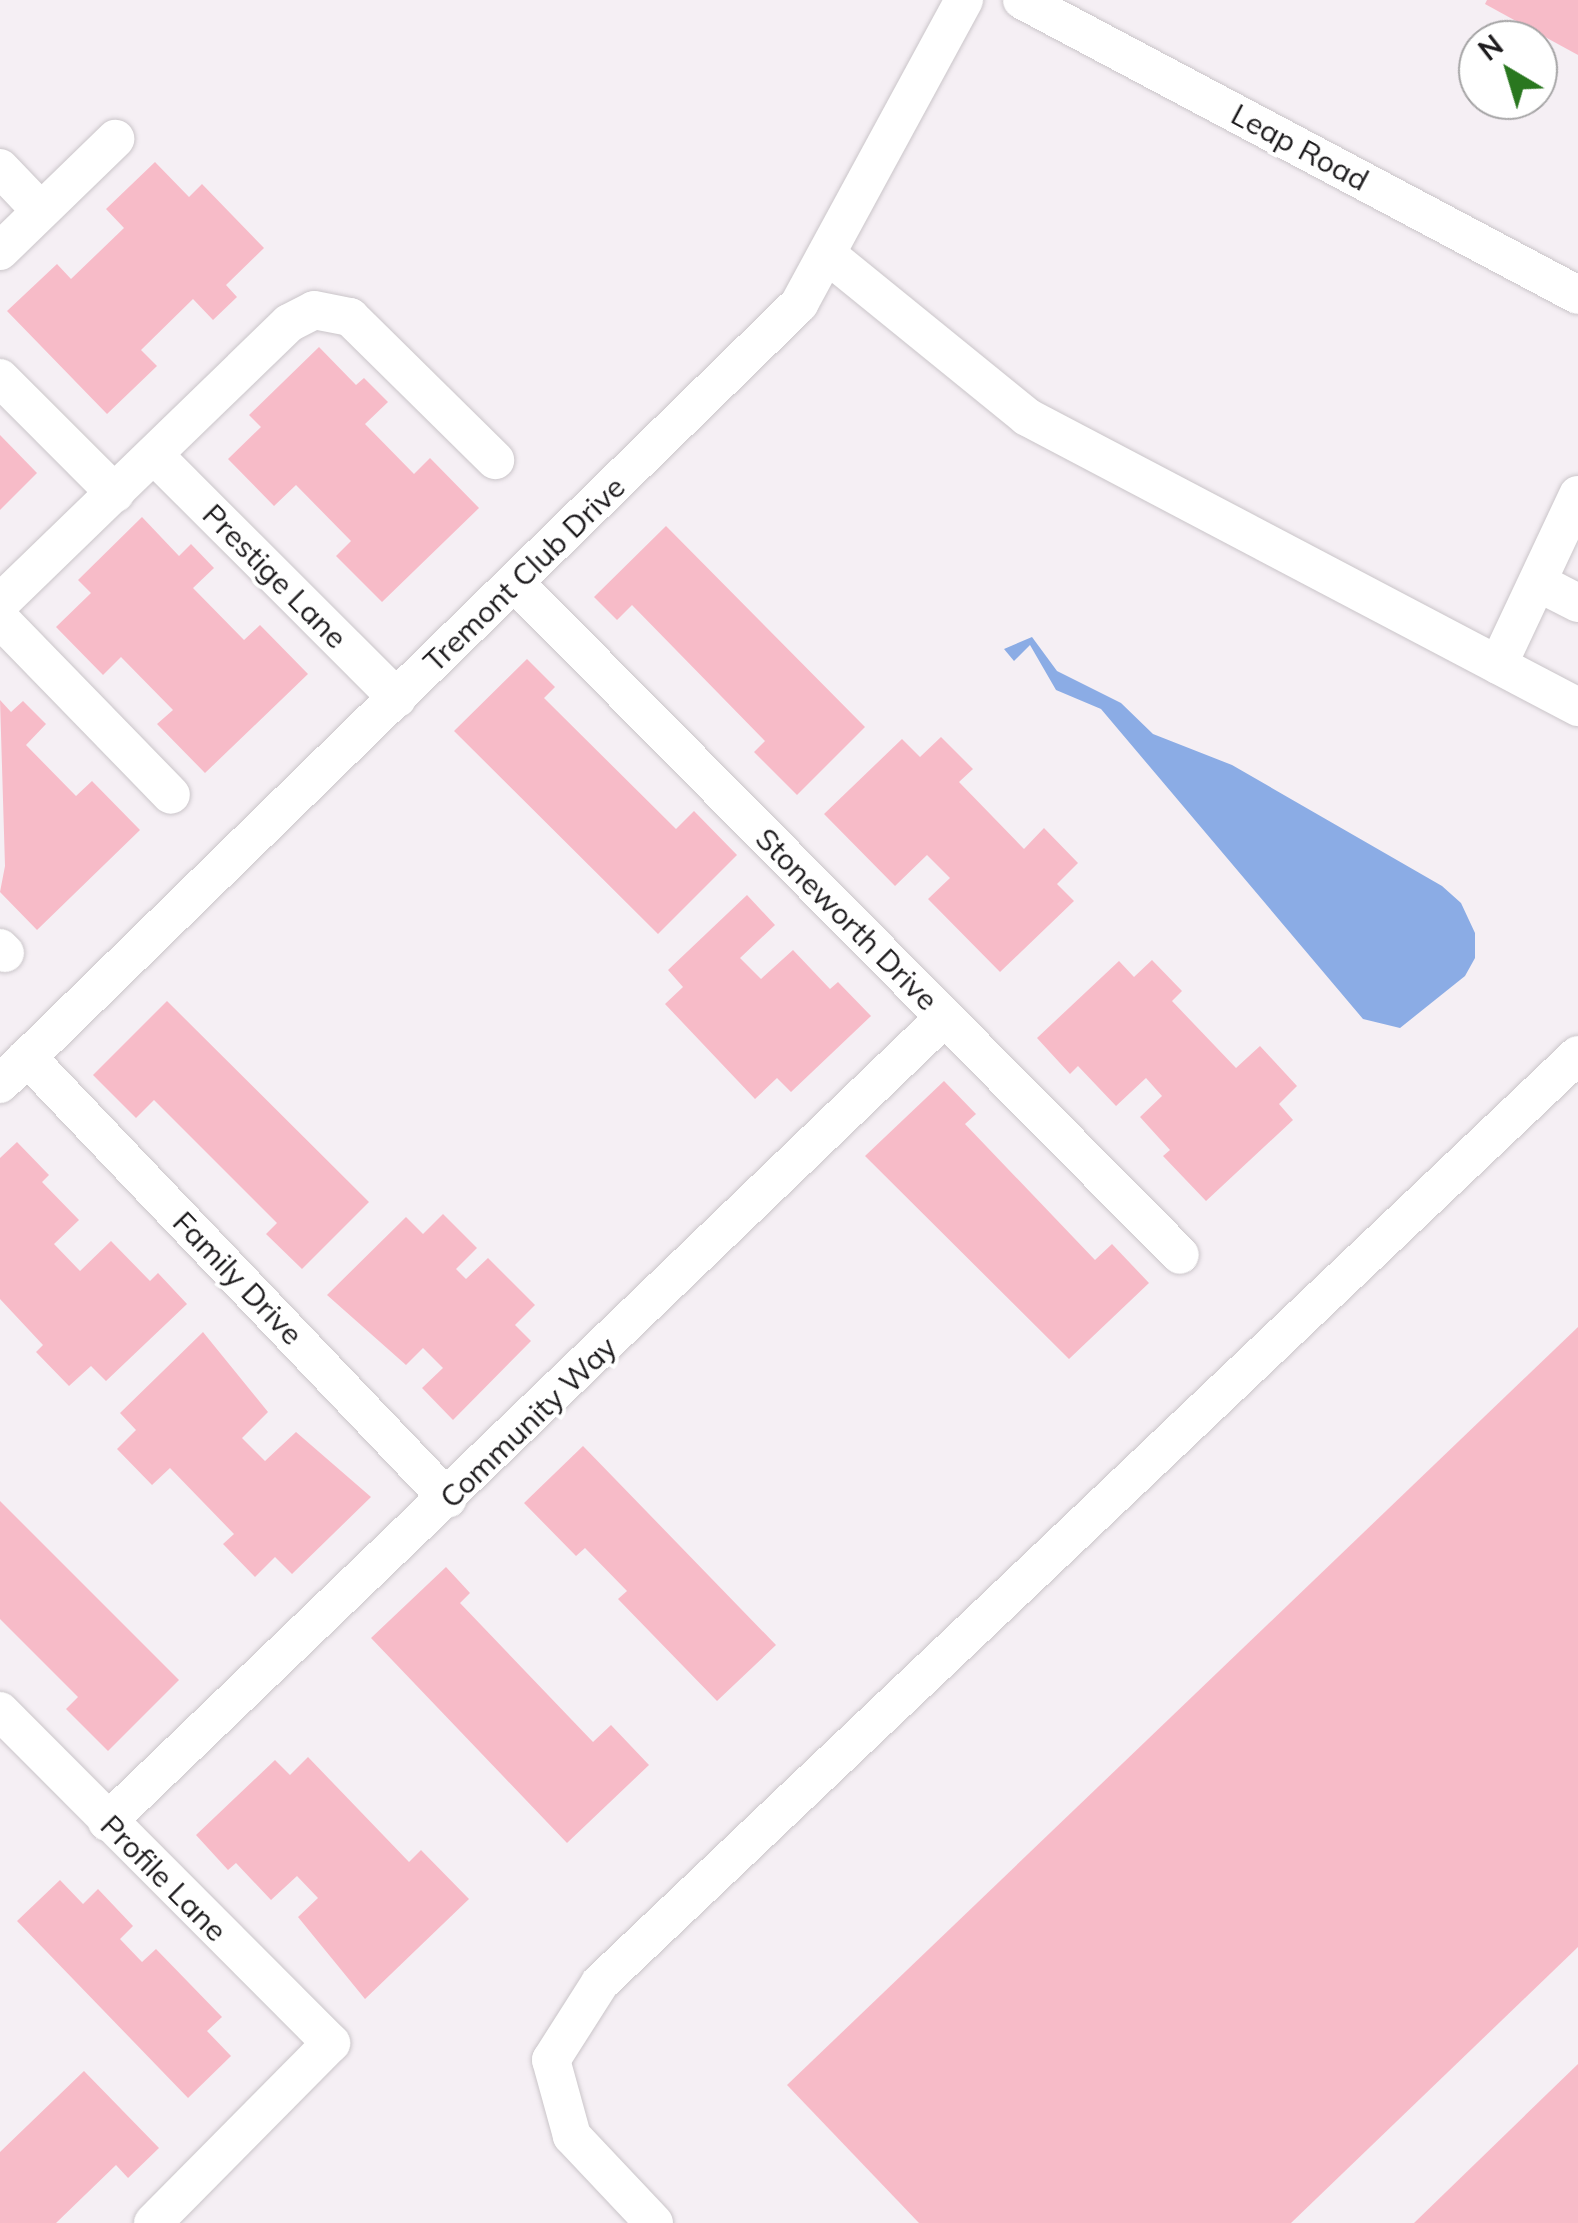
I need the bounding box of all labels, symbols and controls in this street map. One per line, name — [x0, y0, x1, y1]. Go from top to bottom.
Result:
north arrow — [1458, 20, 1558, 120]
text: N — [1471, 27, 1510, 68]
street label: Leap Road — [1225, 96, 1375, 198]
street label: Tremont Club Drive — [416, 469, 632, 679]
street label: Prestige Lane — [195, 496, 355, 656]
street label: Stoneworth Drive — [748, 820, 946, 1018]
street label: Family Drive — [166, 1204, 310, 1352]
street label: Community Way — [432, 1329, 624, 1515]
street label: Profile Lane — [93, 1807, 235, 1949]

